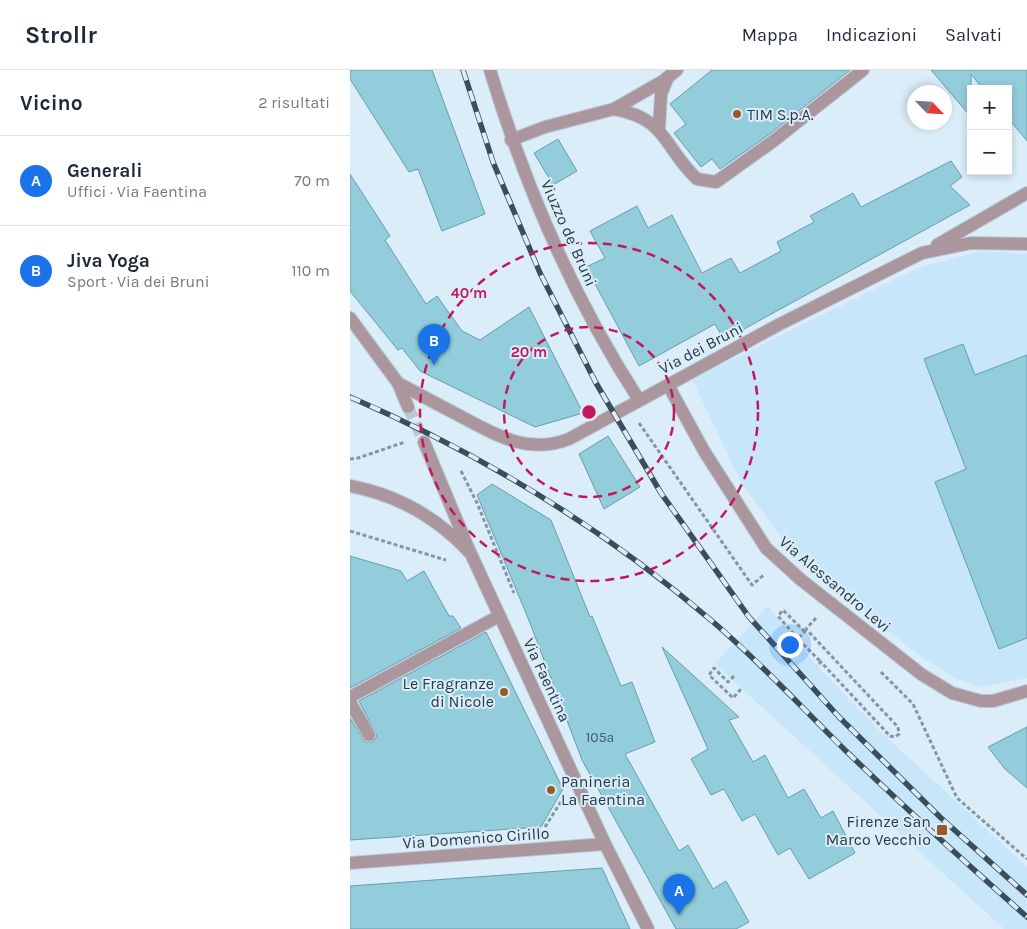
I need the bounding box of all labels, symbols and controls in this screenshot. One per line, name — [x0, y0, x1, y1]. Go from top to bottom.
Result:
text: Strollr — [25, 21, 97, 49]
text: Mappa — [742, 24, 798, 46]
text: Indicazioni — [826, 24, 917, 46]
text: Salvati — [945, 24, 1002, 46]
north arrow — [907, 85, 952, 130]
map controls — [967, 85, 1012, 175]
button: + — [967, 85, 1012, 130]
text: Vicino — [20, 91, 83, 115]
text: 2 risultati — [258, 93, 330, 112]
place label: TIM S.p.A. — [747, 105, 814, 124]
marker: TIM S.p.A. — [731, 108, 743, 120]
button: − — [967, 130, 1012, 175]
text: Generali — [67, 160, 142, 182]
text: A — [31, 171, 41, 190]
text: 70 m — [294, 171, 330, 190]
street label: Viuzzo de' Bruni — [537, 177, 601, 289]
text: Uffici · Via Faentina — [67, 182, 207, 201]
text: Jiva Yoga — [67, 250, 150, 272]
text: B — [31, 261, 41, 280]
text: 110 m — [291, 261, 330, 280]
text: Sport · Via dei Bruni — [67, 272, 210, 291]
text: 40 m — [451, 284, 487, 302]
street label: Via dei Bruni — [656, 318, 746, 378]
pin: B — [418, 324, 450, 365]
text: 20 m — [511, 343, 547, 361]
centre of rings — [580, 403, 598, 421]
street label: Via Alessandro Levi — [775, 532, 895, 636]
your location — [777, 632, 803, 658]
street label: Via Faentina — [519, 635, 575, 725]
place label: Le Fragranze di Nicole — [402, 674, 494, 711]
marker: Le Fragranze di Nicole — [498, 686, 510, 698]
house number: 105a — [586, 729, 614, 746]
place label: Panineria La Faentina — [561, 772, 645, 809]
marker: Panineria La Faentina — [545, 784, 557, 796]
place label: Firenze San Marco Vecchio — [826, 812, 931, 849]
street label: Via Domenico Cirillo — [402, 823, 550, 853]
marker: Firenze San Marco Vecchio — [935, 823, 949, 837]
pin: A — [663, 874, 695, 915]

